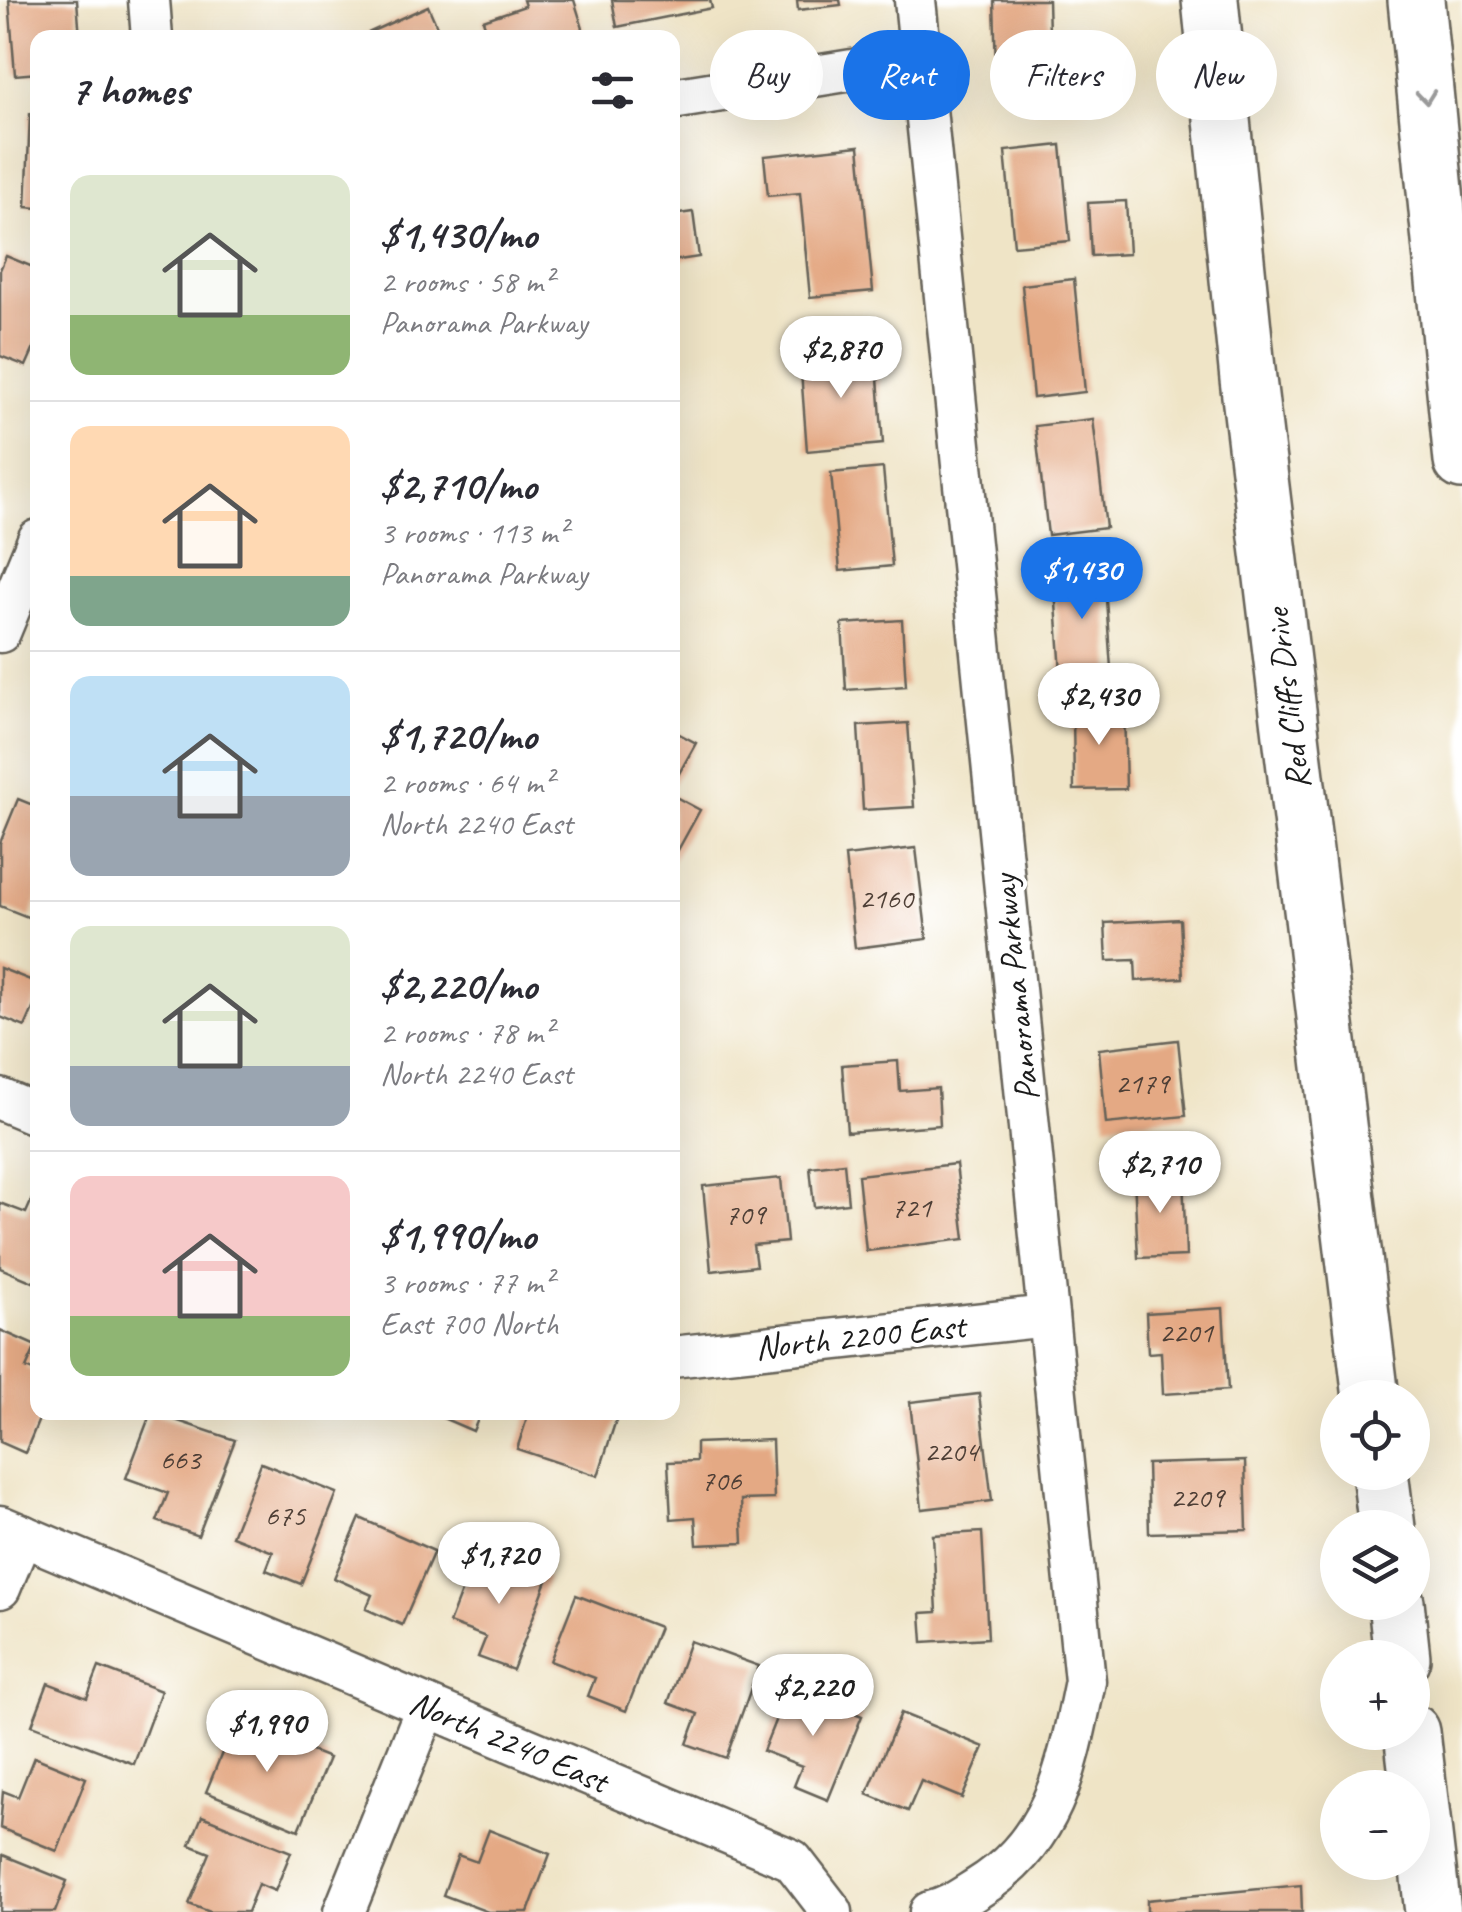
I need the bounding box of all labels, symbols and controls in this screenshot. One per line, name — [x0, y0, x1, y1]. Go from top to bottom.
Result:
chip: Buy — [710, 30, 823, 120]
chip: Rent — [843, 30, 970, 120]
chip: Filters — [990, 30, 1136, 120]
chip: New — [1156, 30, 1277, 120]
icon: filters — [585, 63, 640, 118]
text: 7 homes — [70, 64, 188, 117]
one-way arrow — [1415, 89, 1436, 105]
text: $1,430/mo — [380, 208, 537, 261]
icon: home — [150, 215, 270, 335]
text: 2 rooms · 58 m² — [380, 261, 553, 302]
text: Panorama Parkway — [380, 302, 587, 343]
pin: $2,870 — [760, 316, 922, 401]
text: $2,870 — [802, 328, 880, 369]
text: $2,710/mo — [380, 459, 536, 512]
icon: home — [150, 466, 270, 586]
text: 3 rooms · 113 m² — [380, 512, 567, 553]
pin: $1,430 — [1001, 537, 1163, 622]
text: $1,430 — [1043, 549, 1121, 590]
text: Panorama Parkway — [380, 553, 587, 594]
street label: Red Cliffs Drive — [1254, 603, 1321, 792]
pin: $2,430 — [1018, 663, 1180, 748]
text: $2,430 — [1060, 675, 1138, 716]
text: $1,720/mo — [380, 709, 536, 762]
icon: home — [150, 716, 270, 836]
text: 2 rooms · 64 m² — [380, 762, 553, 803]
text: North 2240 East — [380, 803, 573, 844]
street label: Panorama Parkway — [981, 870, 1050, 1103]
house number: 2160 — [859, 879, 915, 917]
text: $2,220/mo — [380, 959, 537, 1012]
icon: home — [150, 966, 270, 1086]
text: 2 rooms · 78 m² — [380, 1012, 553, 1053]
text: North 2240 East — [380, 1053, 573, 1094]
house number: 2179 — [1115, 1064, 1172, 1102]
pin: $2,710 — [1079, 1131, 1241, 1216]
text: $2,710 — [1121, 1143, 1199, 1184]
house number: 721 — [891, 1188, 933, 1226]
house number: 709 — [725, 1195, 768, 1233]
text: $1,990/mo — [380, 1209, 536, 1262]
icon: home — [150, 1216, 270, 1336]
text: 3 rooms · 77 m² — [380, 1262, 553, 1303]
text: East 700 North — [380, 1303, 558, 1344]
street label: North 2200 East — [753, 1303, 971, 1370]
house number: 2201 — [1159, 1313, 1215, 1351]
map controls — [1320, 1380, 1430, 1880]
button: locate — [1320, 1380, 1430, 1490]
house number: 2204 — [924, 1432, 980, 1470]
house number: 663 — [160, 1440, 203, 1478]
house number: 706 — [701, 1461, 743, 1499]
house number: 2209 — [1170, 1478, 1227, 1516]
house number: 675 — [265, 1496, 307, 1534]
button: layers — [1320, 1510, 1430, 1620]
pin: $1,720 — [418, 1522, 580, 1607]
text: $1,720 — [460, 1534, 538, 1575]
button: + — [1320, 1640, 1430, 1750]
pin: $2,220 — [732, 1654, 894, 1739]
text: $2,220 — [774, 1666, 852, 1707]
street label: North 2240 East — [403, 1680, 618, 1805]
pin: $1,990 — [186, 1690, 348, 1775]
text: $1,990 — [228, 1702, 306, 1743]
button: − — [1320, 1770, 1430, 1880]

